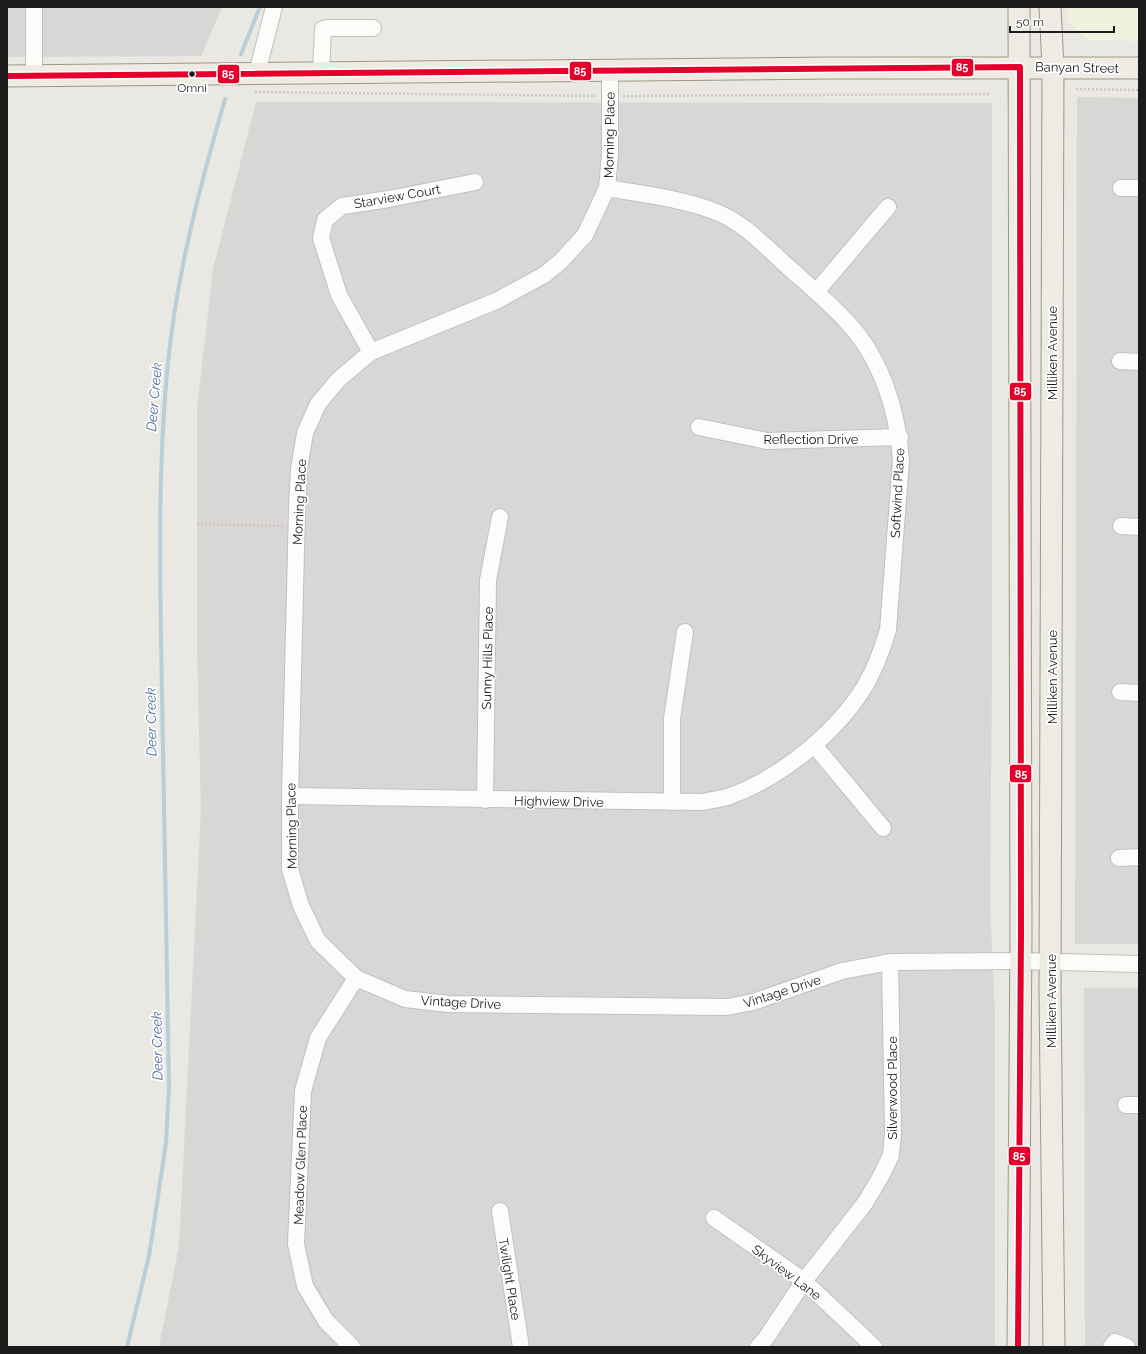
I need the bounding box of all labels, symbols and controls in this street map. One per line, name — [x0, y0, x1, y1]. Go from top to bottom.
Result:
scale bar — [1010, 8, 1114, 34]
text: 50 m — [1016, 15, 1044, 29]
line badge: 85 — [951, 58, 974, 77]
street label: Banyan Street — [1035, 59, 1120, 76]
line badge: 85 — [569, 61, 592, 81]
text: 85 — [956, 61, 968, 74]
line badge: 85 — [217, 64, 240, 84]
text: 85 — [574, 65, 586, 78]
text: 85 — [222, 68, 234, 81]
marker: Omni — [187, 69, 197, 79]
place label: Omni — [177, 81, 207, 95]
street label: Morning Place — [601, 91, 618, 178]
street label: Starview Court — [353, 181, 442, 212]
street label: Milliken Avenue — [1045, 305, 1060, 400]
water label: Deer Creek — [143, 361, 165, 432]
line badge: 85 — [1009, 382, 1032, 401]
text: 85 — [1014, 385, 1026, 398]
street label: Reflection Drive — [763, 432, 859, 447]
street label: Softwind Place — [888, 447, 907, 538]
street label: Morning Place — [290, 458, 309, 546]
street label: Sunny Hills Place — [479, 606, 496, 710]
street label: Milliken Avenue — [1045, 629, 1060, 724]
water label: Deer Creek — [142, 687, 160, 757]
line badge: 85 — [1009, 764, 1032, 783]
text: 85 — [1015, 768, 1027, 781]
street label: Morning Place — [283, 782, 300, 869]
street label: Highview Drive — [514, 793, 604, 810]
street label: Milliken Avenue — [1044, 953, 1059, 1048]
street label: Vintage Drive — [741, 972, 823, 1011]
street label: Vintage Drive — [420, 993, 502, 1012]
water label: Deer Creek — [148, 1011, 166, 1081]
street label: Silverwood Place — [885, 1036, 900, 1140]
street label: Meadow Glen Place — [291, 1104, 310, 1225]
line badge: 85 — [1008, 1146, 1031, 1166]
text: 85 — [1013, 1150, 1025, 1163]
street label: Twilight Place — [496, 1237, 523, 1322]
street label: Skyview Lane — [749, 1242, 824, 1303]

